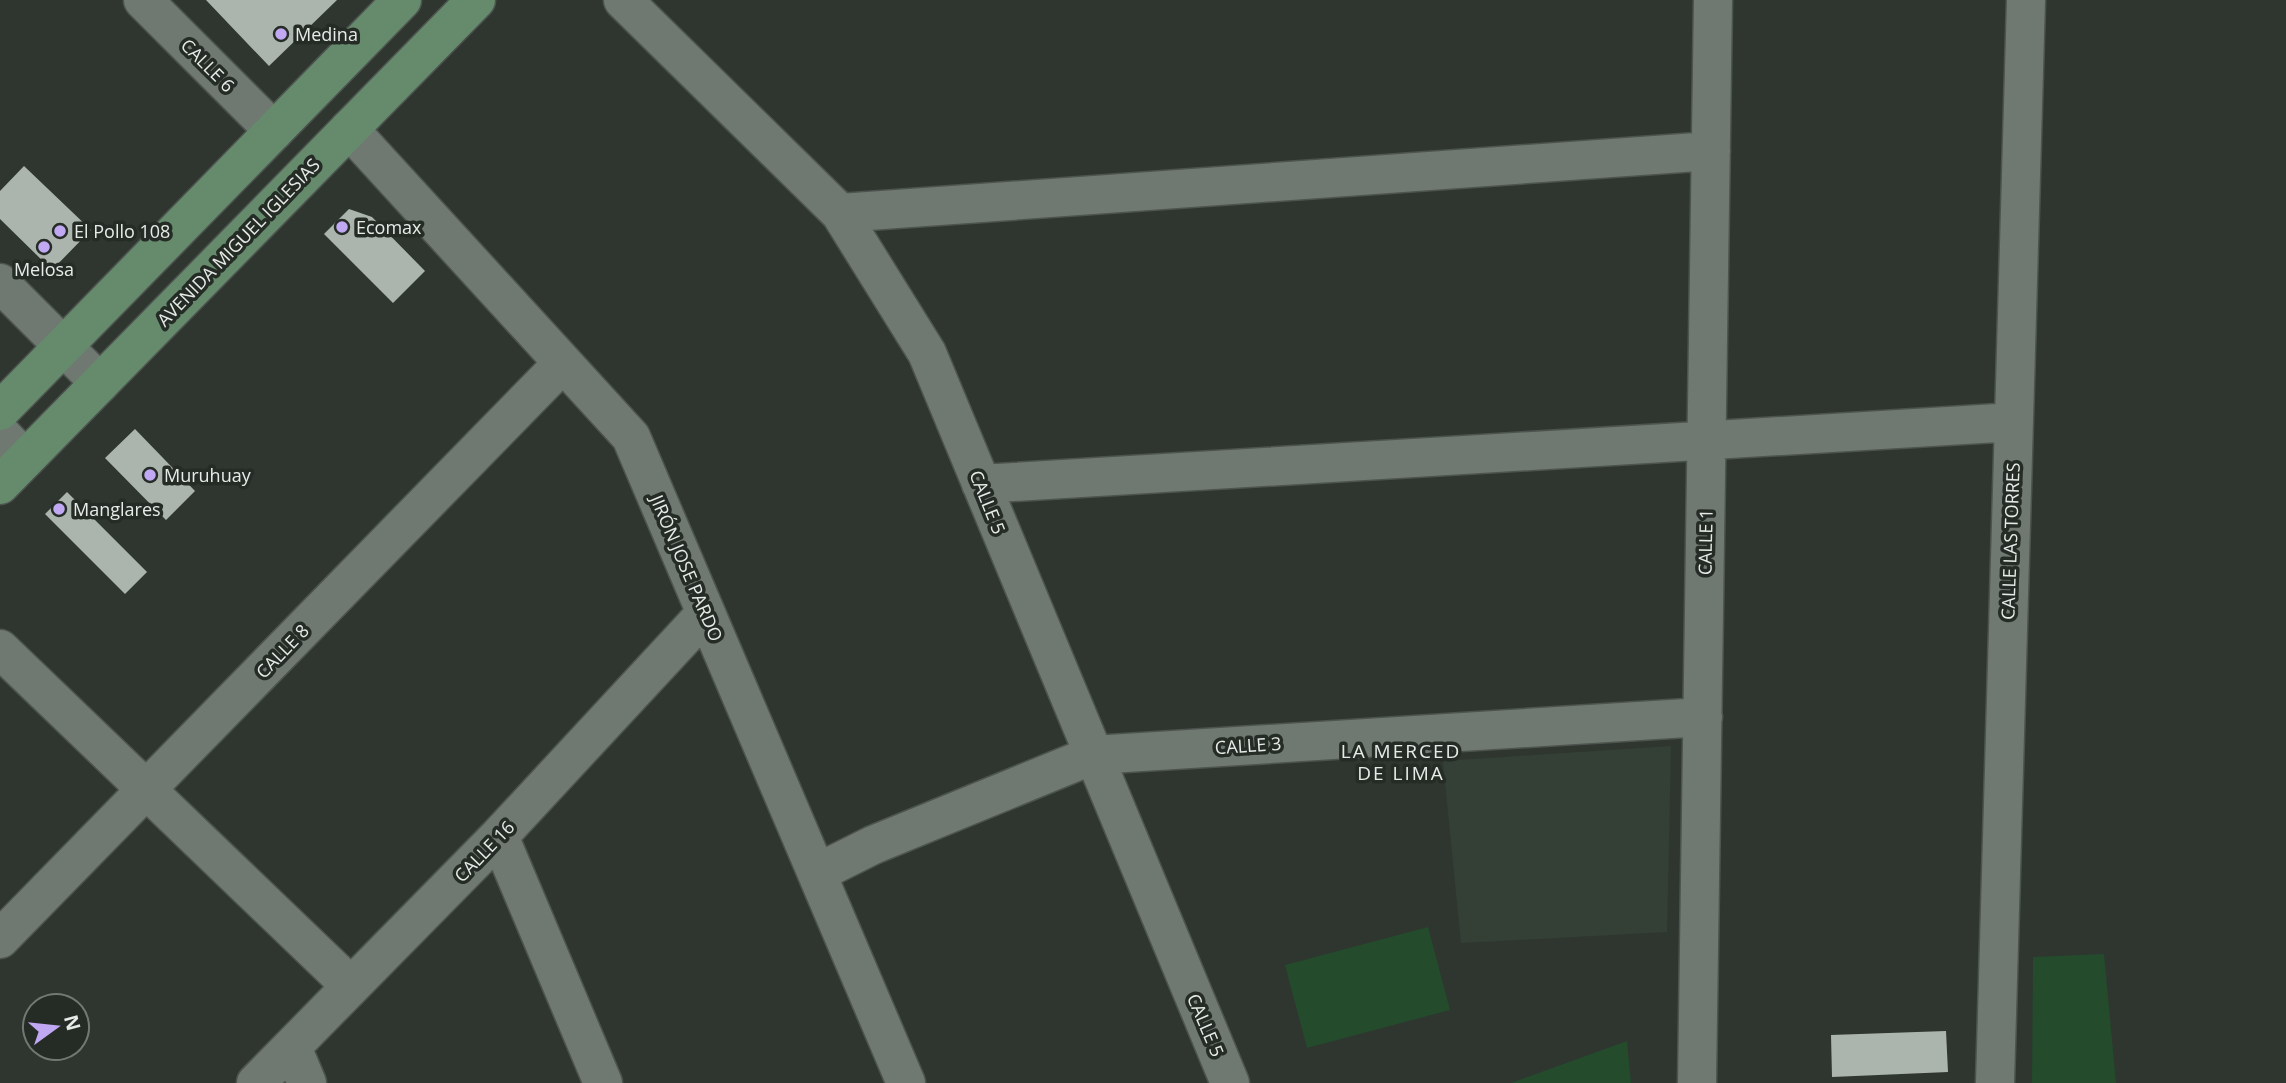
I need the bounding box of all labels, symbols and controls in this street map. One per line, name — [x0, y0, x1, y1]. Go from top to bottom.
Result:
place label: Medina — [295, 22, 358, 46]
marker: Medina — [273, 26, 289, 42]
street label: CALLE 6 — [176, 33, 240, 97]
street label: AVENIDA MIGUEL IGLESIAS — [151, 153, 325, 331]
place label: Ecomax — [356, 215, 422, 239]
place label: El Pollo 108 — [74, 219, 170, 243]
marker: Ecomax — [334, 219, 350, 235]
marker: El Pollo 108 — [52, 223, 68, 239]
marker: Melosa — [36, 239, 52, 255]
place label: Melosa — [14, 257, 74, 281]
street label: CALLE LAS TORRES — [1995, 462, 2025, 620]
place label: Muruhuay — [164, 463, 252, 487]
marker: Muruhuay — [142, 467, 158, 483]
street label: CALLE 5 — [964, 467, 1012, 537]
street label: JIRÓN JOSE PARDO — [645, 489, 729, 645]
place label: Manglares — [73, 497, 161, 521]
marker: Manglares — [51, 501, 67, 517]
street label: CALLE 1 — [1692, 509, 1718, 575]
street label: CALLE 8 — [250, 619, 314, 683]
street label: CALLE 3 — [1214, 731, 1282, 759]
district label: LA MERCED DE LIMA — [1341, 738, 1461, 786]
street label: CALLE 16 — [449, 815, 519, 887]
street label: CALLE 5 — [1182, 990, 1230, 1060]
north arrow — [21, 992, 91, 1062]
text: N — [58, 1012, 87, 1033]

